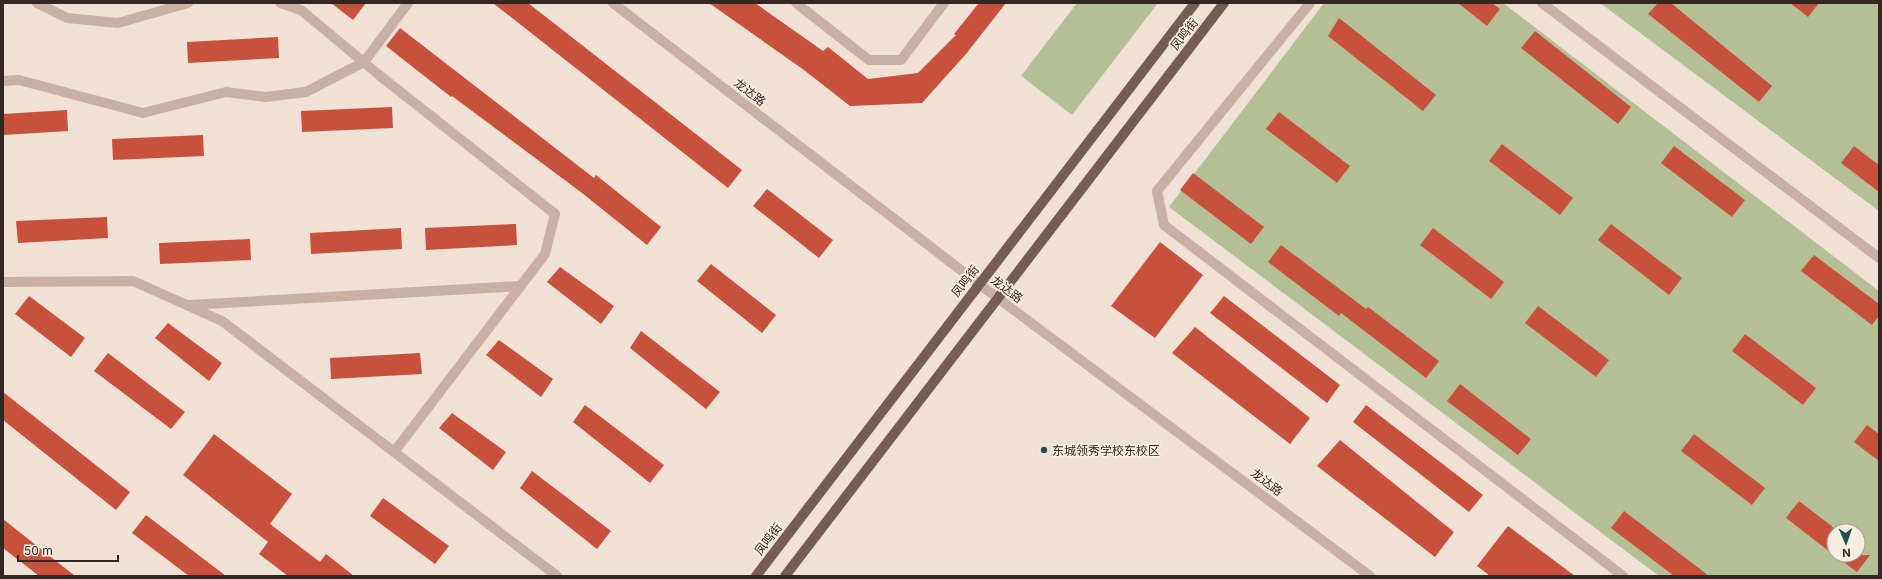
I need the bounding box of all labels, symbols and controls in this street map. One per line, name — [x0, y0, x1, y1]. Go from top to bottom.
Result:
street label: 凤鸣街 — [1167, 15, 1201, 53]
street label: 龙达路 — [731, 75, 769, 109]
street label: 凤鸣街 — [948, 262, 982, 300]
street label: 龙达路 — [988, 272, 1026, 306]
place label: 东城领秀学校东校区 — [1052, 443, 1160, 458]
marker: 东城领秀学校东校区 — [1039, 445, 1049, 455]
street label: 龙达路 — [1248, 465, 1286, 499]
street label: 凤鸣街 — [751, 520, 785, 558]
north arrow — [1826, 523, 1866, 563]
scale bar — [18, 537, 118, 563]
text: 50 m — [24, 543, 53, 558]
text: N — [1842, 546, 1851, 560]

